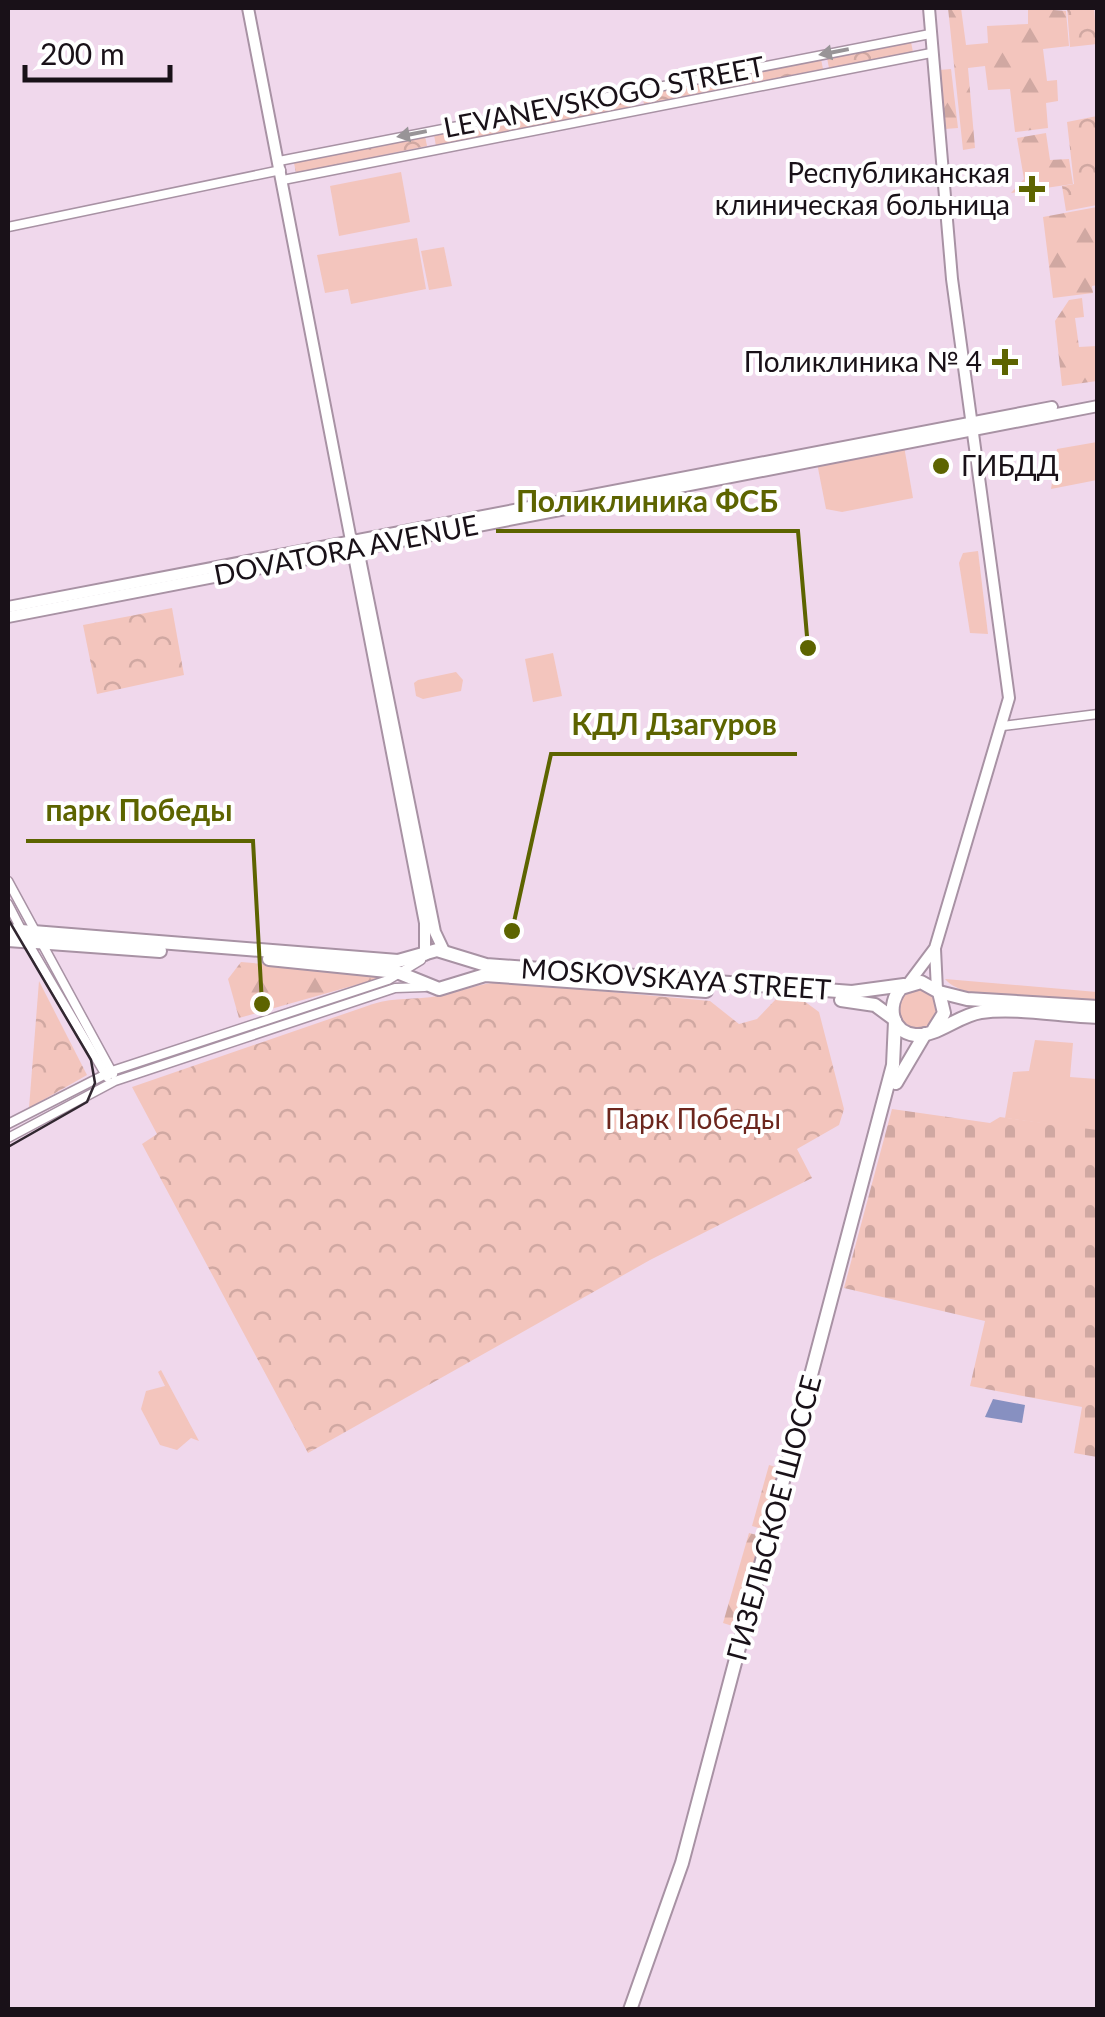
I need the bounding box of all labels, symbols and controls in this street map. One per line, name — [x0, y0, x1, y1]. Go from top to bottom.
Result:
scale bar — [25, 20, 170, 82]
text: 200 m — [40, 35, 125, 71]
one-way arrow — [818, 45, 849, 61]
street label: LEVANEVSKOGO STREET — [440, 48, 768, 144]
one-way arrow — [396, 127, 427, 143]
place label: Республиканская клиническая больница — [715, 155, 1010, 221]
marker: Республиканская клиническая больница — [1019, 176, 1045, 202]
place label: Поликлиника № 4 — [744, 344, 982, 378]
marker: Поликлиника № 4 — [992, 349, 1018, 375]
place label: ГИБДД — [961, 448, 1059, 482]
marker: ГИБДД — [930, 455, 952, 477]
callout: Поликлиника ФСБ — [496, 471, 798, 531]
text: Поликлиника ФСБ — [516, 482, 778, 518]
street label: DOVATORA AVENUE — [211, 507, 481, 591]
callout: КДЛ Дзагуров — [551, 694, 797, 754]
text: КДЛ Дзагуров — [571, 705, 777, 741]
callout: парк Победы — [26, 781, 253, 841]
text: парк Победы — [46, 791, 233, 827]
street label: MOSKOVSKAYA STREET — [520, 950, 833, 1006]
park label: Парк Победы — [605, 1101, 781, 1135]
street label: ГИЗЕЛЬСКОЕ ШОССЕ — [719, 1371, 828, 1664]

